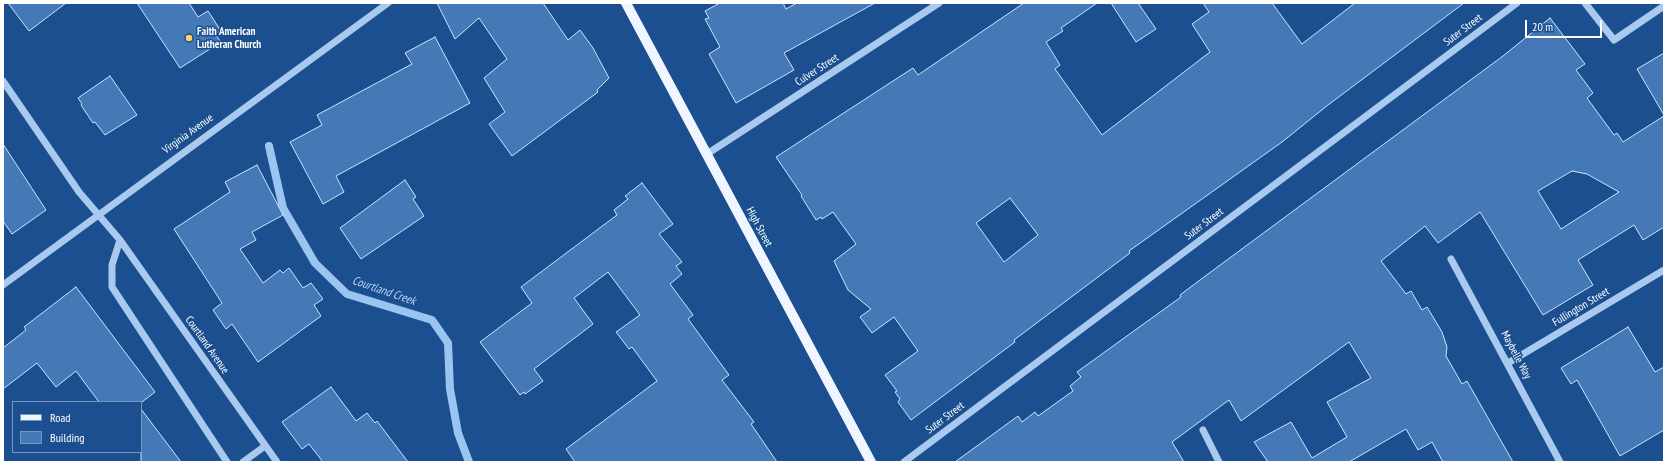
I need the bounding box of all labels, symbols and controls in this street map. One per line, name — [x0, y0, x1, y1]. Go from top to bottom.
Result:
street label: Suter Street — [1441, 11, 1485, 49]
scale bar — [1527, 12, 1604, 38]
text: 20 m — [1532, 19, 1553, 34]
place label: Faith American Lutheran Church — [197, 25, 261, 51]
marker: Faith American Lutheran Church — [184, 33, 194, 43]
street label: Culver Street — [793, 51, 841, 89]
street label: Virginia Avenue — [160, 111, 216, 157]
street label: High Street — [743, 205, 775, 249]
street label: Suter Street — [1182, 205, 1226, 243]
water label: Courtland Creek — [350, 273, 418, 309]
street label: Fullington Street — [1550, 285, 1612, 329]
street label: Courtland Avenue — [182, 314, 232, 376]
street label: Maybelle Way — [1498, 329, 1534, 381]
street label: Suter Street — [923, 399, 967, 437]
legend — [12, 401, 142, 453]
text: Road — [50, 410, 70, 425]
text: Building — [50, 430, 85, 445]

